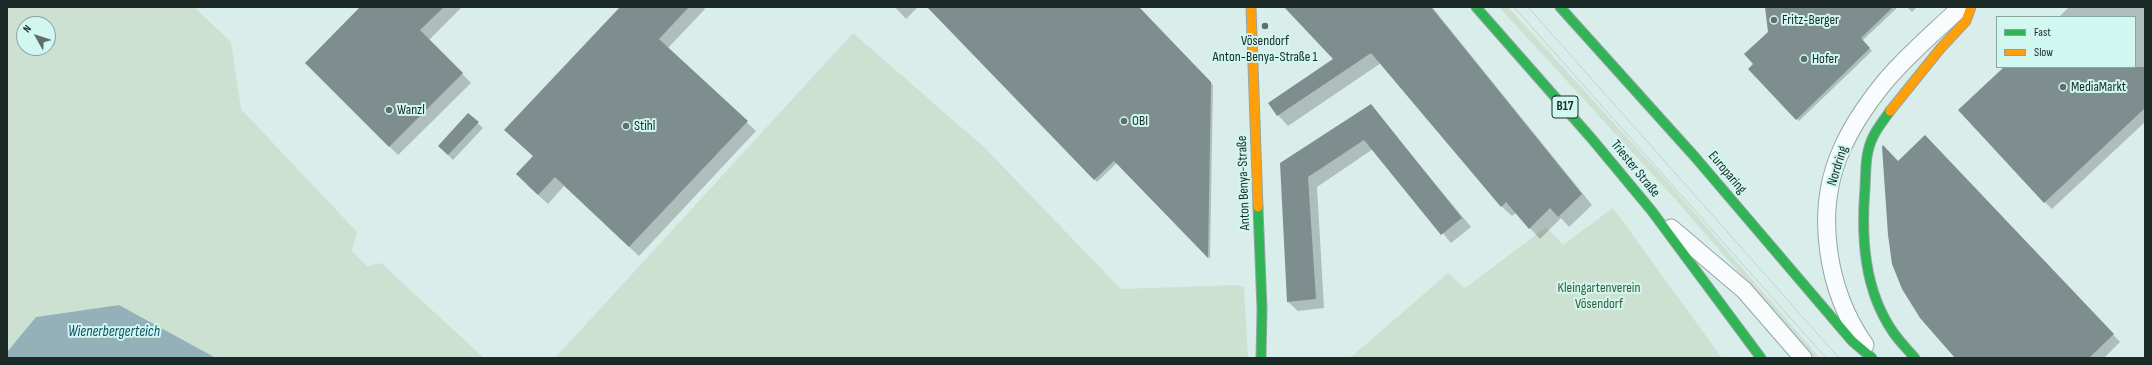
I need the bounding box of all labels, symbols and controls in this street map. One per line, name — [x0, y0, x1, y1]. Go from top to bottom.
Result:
place label: Fritz-Berger — [1782, 12, 1839, 28]
marker: Fritz-Berger — [1769, 15, 1779, 25]
north arrow — [16, 16, 56, 56]
legend — [1996, 16, 2136, 68]
marker: Vösendorf Anton-Benya-Straße 1 — [1260, 21, 1270, 31]
text: N — [20, 22, 34, 35]
text: Fast — [2034, 25, 2051, 40]
place label: Vösendorf Anton-Benya-Straße 1 — [1213, 33, 1317, 66]
text: Slow — [2034, 45, 2053, 60]
place label: Hofer — [1812, 51, 1838, 67]
marker: Hofer — [1799, 54, 1809, 64]
place label: MediaMarkt — [2071, 79, 2126, 95]
marker: MediaMarkt — [2058, 82, 2068, 92]
road number: B17 — [1552, 96, 1578, 118]
place label: Wanzl — [397, 102, 425, 118]
marker: Wanzl — [384, 105, 394, 115]
place label: OBI — [1132, 113, 1148, 129]
marker: OBI — [1119, 116, 1129, 126]
place label: Stihl — [634, 118, 655, 134]
marker: Stihl — [621, 121, 631, 131]
street label: Anton Benya-Straße — [1234, 135, 1254, 231]
street label: Triester Straße — [1607, 137, 1663, 201]
street label: Nordring — [1824, 144, 1852, 188]
street label: Europaring — [1704, 148, 1750, 198]
park label: Kleingartenverein Vösendorf — [1558, 280, 1640, 312]
water label: Wienerbergerteich — [68, 323, 160, 341]

